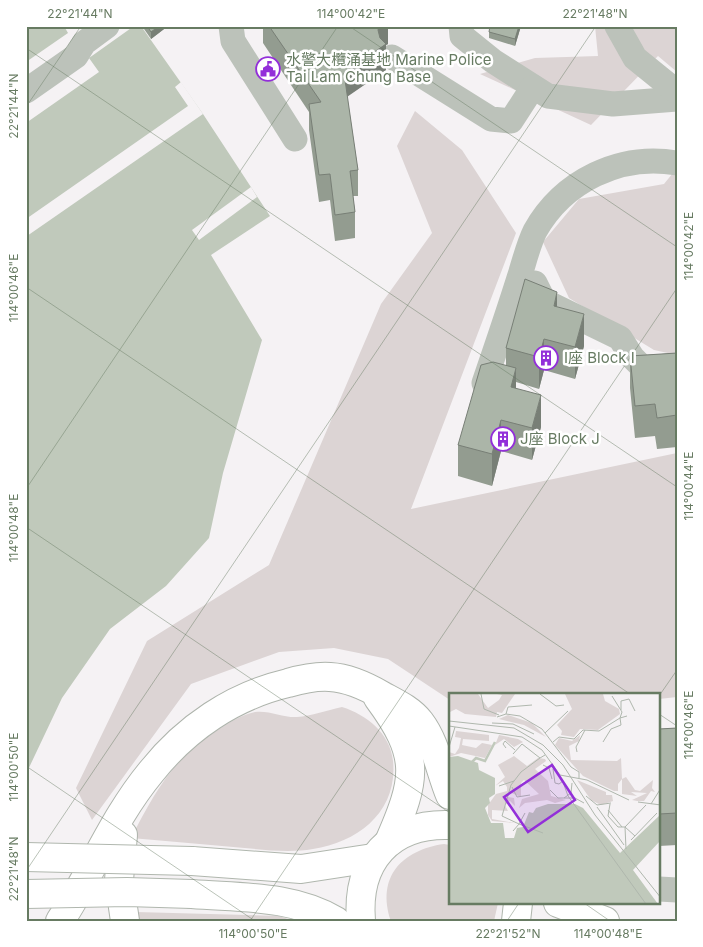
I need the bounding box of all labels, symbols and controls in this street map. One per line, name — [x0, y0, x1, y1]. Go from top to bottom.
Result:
text: 22°21'44"N — [47, 6, 113, 21]
text: 114°00'42"E — [317, 6, 385, 21]
text: 22°21'48"N — [563, 6, 627, 21]
place label: 水警大欖涌基地 Marine Police Tai Lam Chung Base — [286, 50, 492, 86]
public building icon: 水警大欖涌基地 Marine Police Tai Lam Chung Base — [255, 56, 281, 82]
text: 22°21'44"N — [6, 73, 21, 139]
text: 114°00'42"E — [681, 212, 696, 280]
text: 114°00'46"E — [6, 254, 21, 322]
building icon: I座 Block I — [533, 345, 559, 371]
place label: I座 Block I — [564, 348, 635, 367]
building icon: J座 Block J — [490, 426, 516, 452]
place label: J座 Block J — [520, 429, 600, 448]
text: 114°00'44"E — [681, 451, 696, 521]
text: 114°00'48"E — [6, 494, 21, 562]
text: 114°00'46"E — [681, 691, 696, 759]
inset map — [449, 693, 660, 904]
text: 114°00'50"E — [6, 732, 21, 802]
text: 22°21'48"N — [6, 837, 21, 901]
text: 114°00'50"E — [218, 926, 288, 941]
text: 22°21'52"N — [475, 926, 541, 941]
text: 114°00'48"E — [574, 926, 642, 941]

